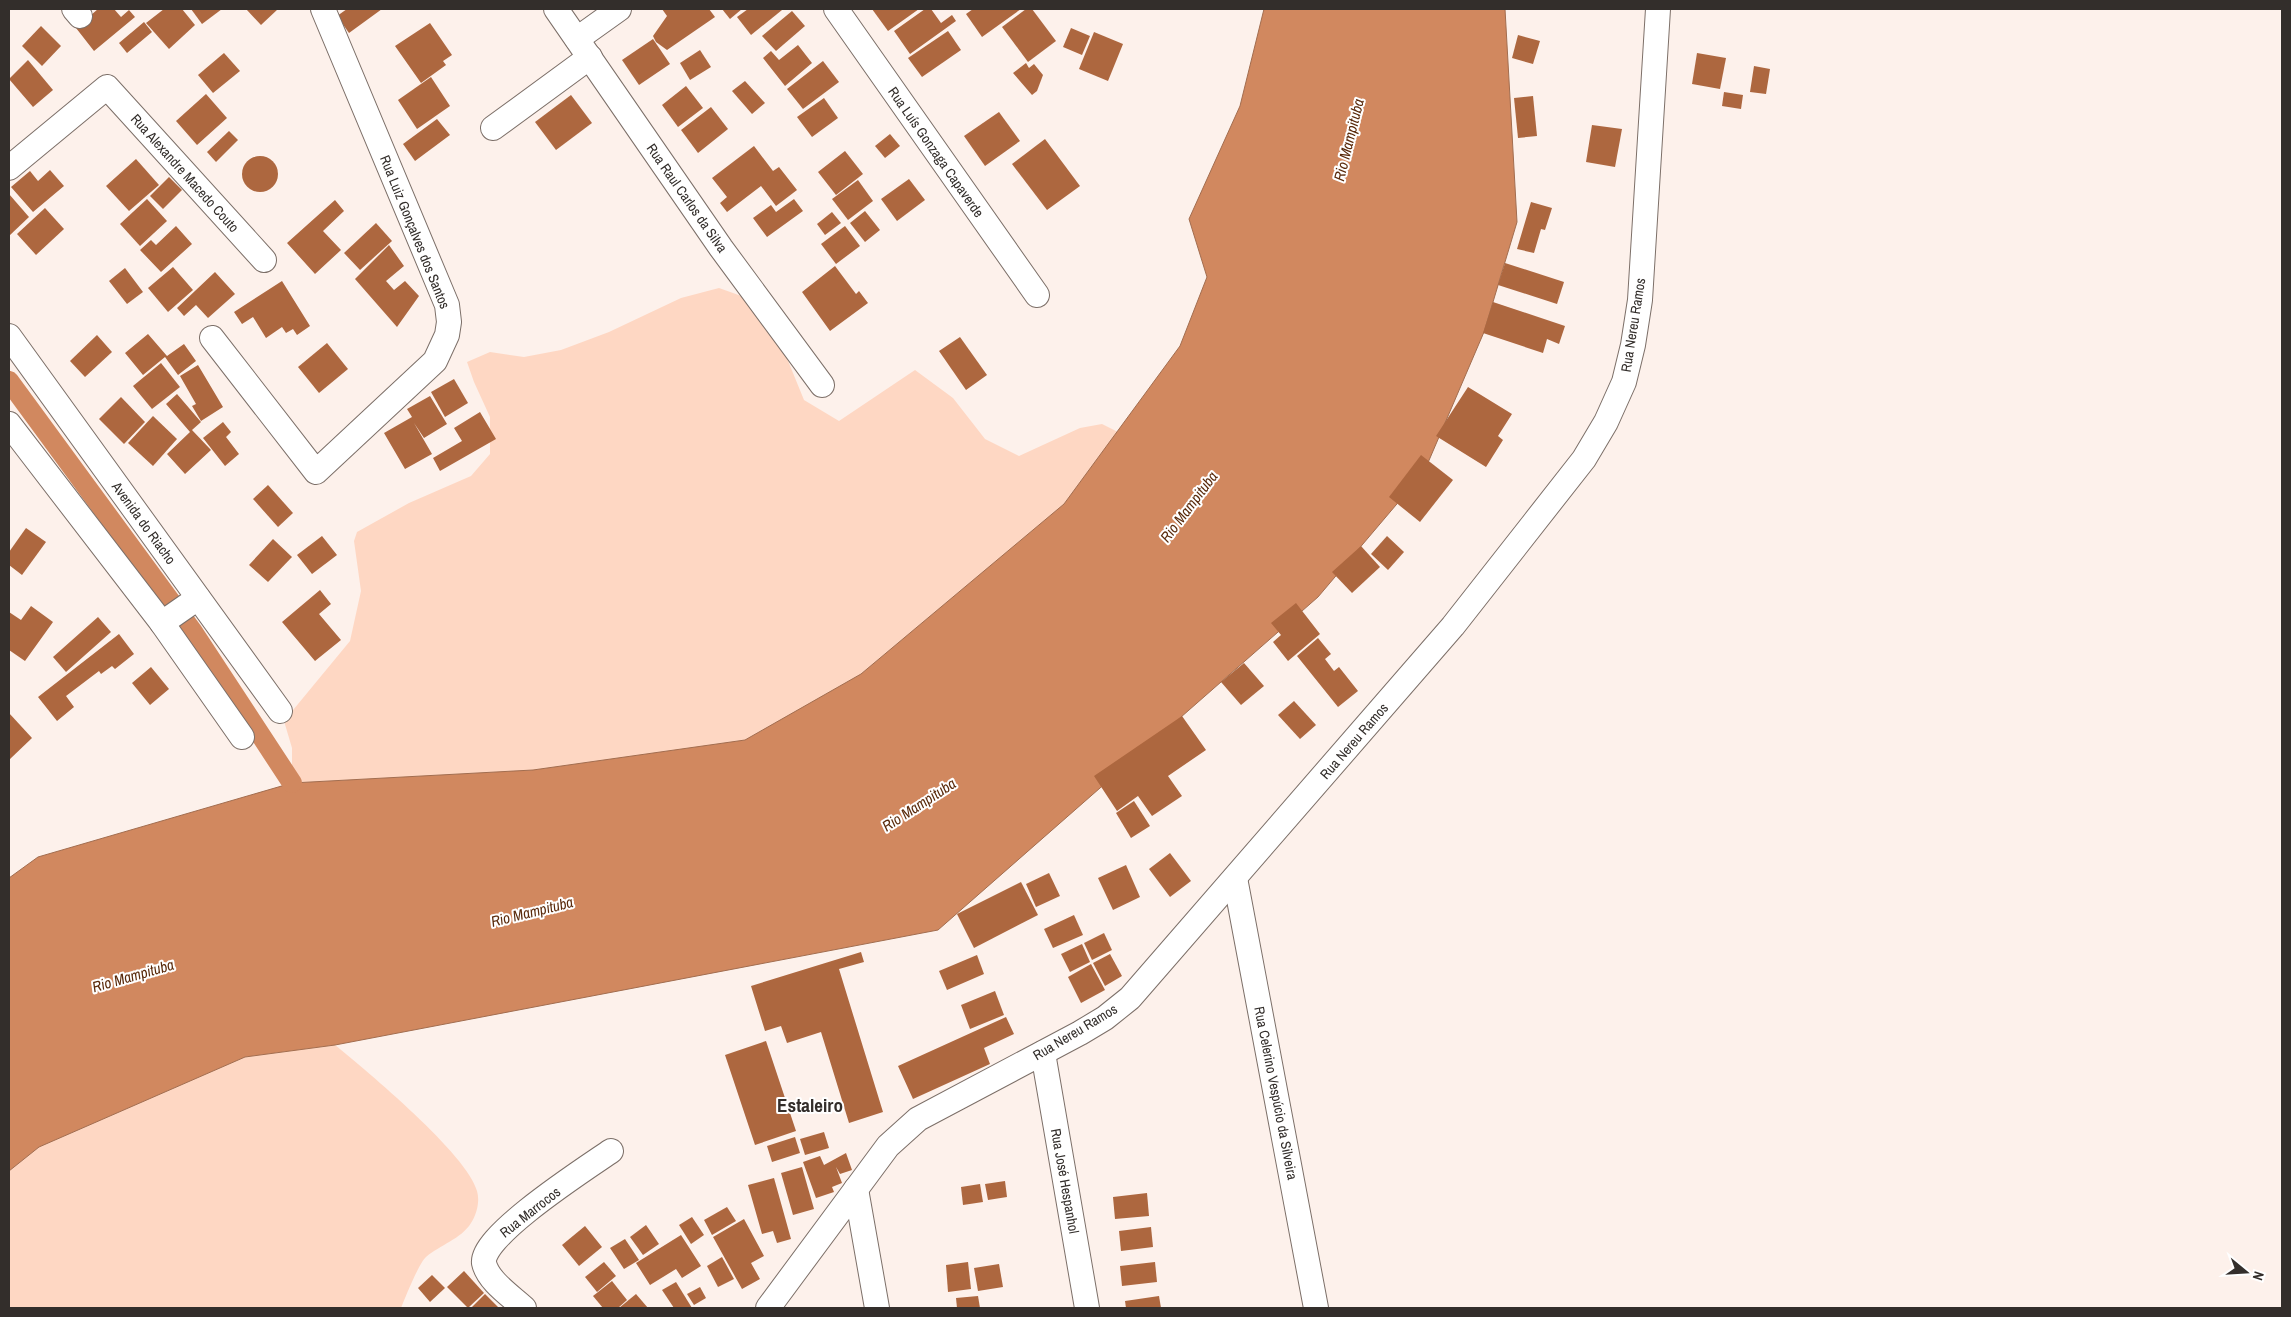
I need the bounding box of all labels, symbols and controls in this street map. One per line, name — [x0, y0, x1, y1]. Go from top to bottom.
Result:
street label: Rua Luís Gonzaga Capaverde — [884, 83, 988, 221]
water label: Rio Mampituba — [1328, 96, 1369, 183]
street label: Rua Alexandre Macedo Couto — [127, 110, 243, 236]
street label: Rua Raul Carlos da Silva — [643, 140, 732, 256]
street label: Rua Luiz Gonçalves dos Santos — [376, 153, 454, 312]
street label: Rua Nereu Ramos — [1617, 276, 1649, 373]
water label: Rio Mampituba — [1155, 467, 1222, 547]
street label: Avenida do Riacho — [107, 477, 180, 568]
street label: Rua Nereu Ramos — [1316, 699, 1392, 783]
water label: Rio Mampituba — [878, 773, 960, 836]
water label: Rio Mampituba — [489, 891, 575, 932]
water label: Rio Mampituba — [90, 954, 176, 997]
street label: Rua Nereu Ramos — [1030, 1000, 1121, 1064]
street label: Rua Celerino Vespúcio da Silveira — [1250, 1005, 1302, 1182]
district label: Estaleiro — [777, 1092, 843, 1118]
street label: Rua José Hespanhol — [1047, 1127, 1083, 1235]
street label: Rua Marrocos — [496, 1183, 564, 1241]
north arrow — [2221, 1247, 2271, 1297]
text: N — [2249, 1269, 2268, 1283]

